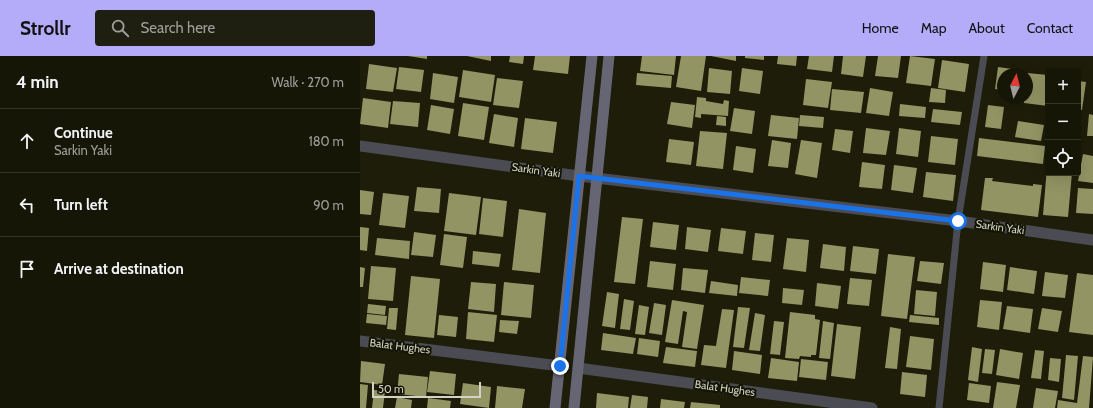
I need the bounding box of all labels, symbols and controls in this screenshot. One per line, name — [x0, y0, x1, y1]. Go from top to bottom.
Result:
search box — [95, 10, 375, 46]
text: Strollr — [20, 17, 71, 40]
icon: search — [109, 17, 131, 39]
text: Search here — [141, 19, 215, 37]
text: Home — [862, 19, 899, 37]
text: Map — [921, 19, 946, 37]
text: About — [968, 19, 1005, 37]
text: Contact — [1027, 19, 1073, 37]
north arrow — [997, 68, 1033, 104]
map controls — [1045, 68, 1081, 176]
button: + — [1045, 68, 1081, 104]
text: 4 min — [16, 72, 59, 92]
text: Walk · 270 m — [272, 74, 344, 90]
button: − — [1045, 104, 1081, 140]
text: Continue — [54, 124, 113, 142]
icon: ahead — [16, 130, 38, 152]
text: 180 m — [308, 133, 344, 149]
button: locate — [1045, 140, 1081, 176]
text: Sarkin Yaki — [54, 142, 112, 158]
street label: Sarkin Yaki — [511, 160, 561, 180]
icon: left — [16, 194, 38, 216]
text: Turn left — [54, 196, 108, 214]
text: 90 m — [313, 197, 344, 213]
route start — [949, 212, 967, 230]
street label: Sarkin Yaki — [975, 217, 1025, 237]
icon: arrive — [16, 258, 38, 280]
text: Arrive at destination — [54, 260, 184, 278]
street label: Balat Hughes — [369, 335, 431, 357]
route end — [551, 357, 569, 375]
street label: Balat Hughes — [694, 377, 757, 399]
scale bar — [372, 380, 481, 399]
text: 50 m — [378, 382, 404, 396]

